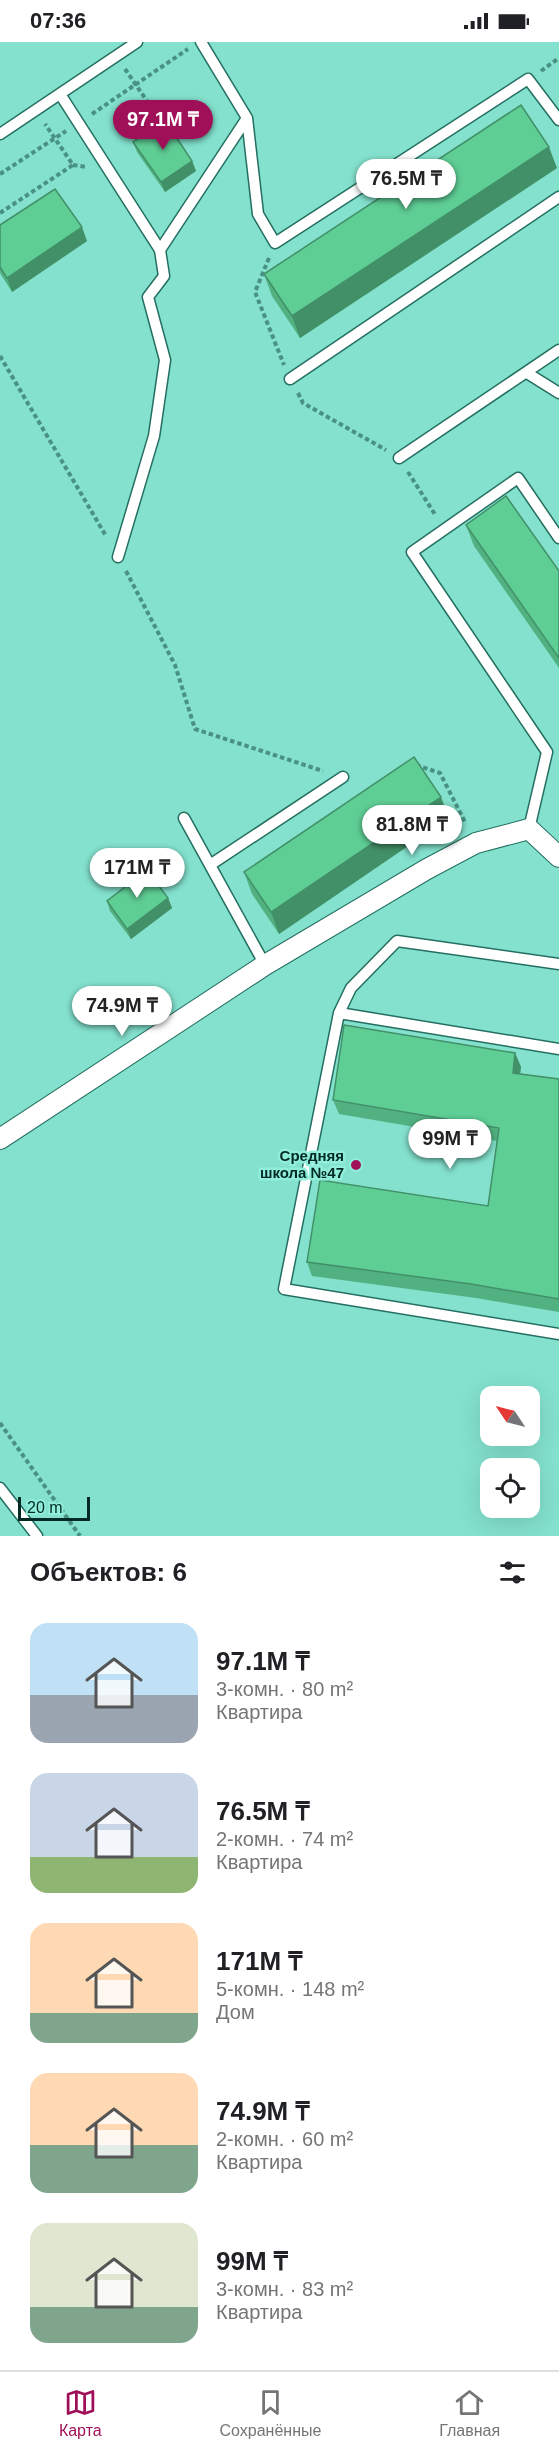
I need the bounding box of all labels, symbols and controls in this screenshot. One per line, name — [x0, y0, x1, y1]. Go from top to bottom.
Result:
text: 07:36 — [30, 8, 86, 33]
pin: 97.1M ₸ — [108, 100, 218, 151]
text: 97.1M ₸ — [127, 108, 199, 130]
pin: 76.5M ₸ — [351, 159, 461, 210]
text: 76.5M ₸ — [370, 167, 442, 189]
pin: 81.8M ₸ — [357, 805, 467, 856]
text: 81.8M ₸ — [376, 813, 448, 835]
pin: 171M ₸ — [88, 848, 186, 899]
text: 171M ₸ — [104, 856, 170, 878]
pin: 74.9M ₸ — [67, 986, 177, 1037]
text: 74.9M ₸ — [86, 994, 158, 1016]
pin: 99M ₸ — [408, 1119, 492, 1170]
text: 99M ₸ — [422, 1127, 478, 1149]
place label: Средняя школа №47 — [260, 1147, 344, 1181]
marker: Средняя школа №47 — [349, 1158, 363, 1172]
north arrow — [480, 1386, 540, 1446]
map controls — [480, 1386, 540, 1518]
button: locate — [480, 1458, 540, 1518]
scale bar — [18, 1494, 90, 1522]
text: 20 m — [27, 1499, 63, 1516]
icon: filters — [496, 1556, 529, 1589]
text: Объектов: 6 — [30, 1557, 187, 1587]
text: 97.1M ₸ — [216, 1646, 310, 1676]
icon: home — [78, 1647, 150, 1719]
text: 3-комн. · 80 m² — [216, 1678, 353, 1700]
text: Квартира — [216, 1701, 302, 1723]
text: 76.5M ₸ — [216, 1796, 310, 1826]
icon: home — [78, 1797, 150, 1869]
text: 2-комн. · 74 m² — [216, 1828, 353, 1850]
text: Квартира — [216, 1851, 302, 1873]
text: 171M ₸ — [216, 1946, 302, 1976]
icon: home — [78, 1947, 150, 2019]
text: 5-комн. · 148 m² — [216, 1978, 364, 2000]
text: Дом — [216, 2001, 255, 2023]
text: 74.9M ₸ — [216, 2096, 310, 2126]
icon: home — [78, 2097, 150, 2169]
text: 2-комн. · 60 m² — [216, 2128, 353, 2150]
text: Квартира — [216, 2151, 302, 2173]
text: 99M ₸ — [216, 2246, 288, 2276]
icon: home — [78, 2247, 150, 2319]
text: 3-комн. · 83 m² — [216, 2278, 353, 2300]
text: Квартира — [216, 2301, 302, 2323]
tab: Карта — [59, 2386, 102, 2440]
tab: Сохранённые — [220, 2386, 321, 2440]
tab: Главная — [439, 2386, 500, 2440]

